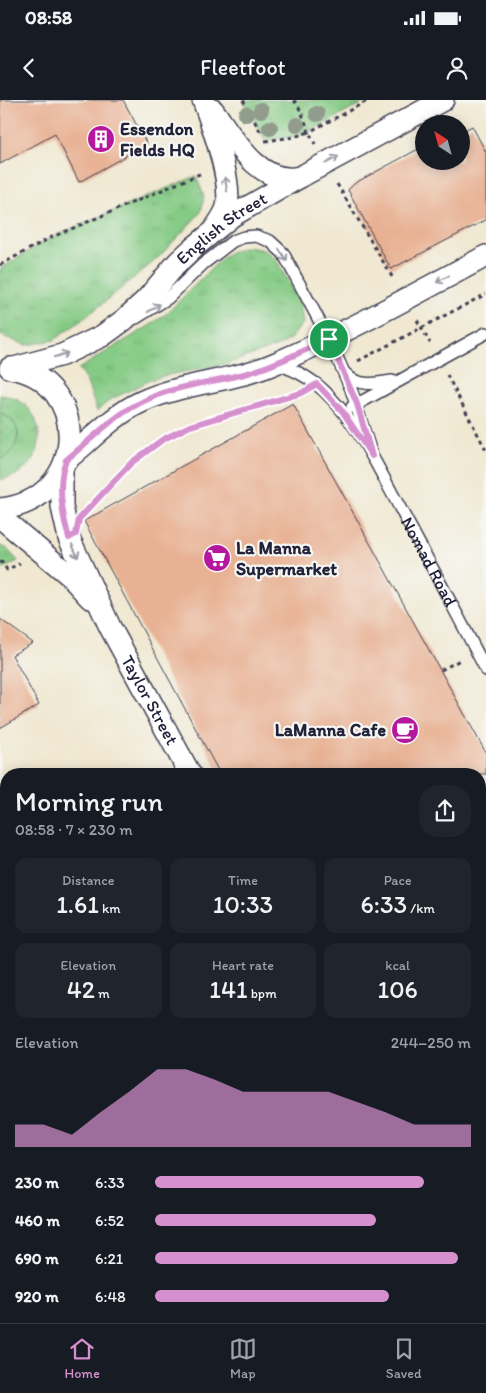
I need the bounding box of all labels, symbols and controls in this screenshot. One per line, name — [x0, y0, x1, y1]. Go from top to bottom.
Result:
text: 08:58 — [25, 6, 72, 29]
icon: back — [15, 54, 43, 82]
text: Fleetfoot — [200, 54, 286, 81]
icon: person — [443, 54, 471, 82]
north arrow — [415, 115, 470, 170]
map controls — [415, 115, 470, 170]
place label: Essendon Fields HQ — [120, 118, 195, 161]
building icon: Essendon Fields HQ — [86, 124, 116, 154]
one-way arrow — [324, 155, 339, 165]
one-way arrow — [221, 177, 231, 193]
street label: English Street — [171, 187, 271, 269]
one-way arrow — [279, 247, 289, 261]
one-way arrow — [436, 275, 451, 284]
one-way arrow — [146, 303, 160, 313]
pin — [308, 318, 350, 360]
icon: arrive — [315, 325, 343, 353]
one-way arrow — [52, 350, 68, 359]
street label: Nomad Road — [396, 513, 462, 611]
place label: La Manna Supermarket — [236, 537, 337, 580]
one-way arrow — [71, 543, 80, 558]
supermarket icon: La Manna Supermarket — [202, 543, 232, 573]
street label: Taylor Street — [116, 651, 183, 749]
cafe icon: LaManna Cafe — [390, 715, 420, 745]
place label: LaManna Cafe — [275, 719, 386, 741]
text: Morning run — [15, 784, 163, 818]
button: share — [419, 785, 471, 837]
text: 08:58 · 7 × 230 m — [15, 820, 133, 839]
text: Distance — [62, 872, 115, 889]
text: Time — [228, 872, 258, 889]
text: Pace — [384, 872, 412, 889]
text: 1.61 — [56, 889, 99, 919]
text: 10:33 — [213, 889, 273, 919]
text: 6:33 — [361, 889, 407, 919]
text: km — [99, 900, 120, 917]
text: /km — [407, 900, 435, 917]
text: Elevation — [61, 957, 116, 974]
text: Heart rate — [212, 957, 274, 974]
text: kcal — [385, 957, 410, 974]
text: 42 — [67, 974, 95, 1004]
text: 141 — [209, 974, 248, 1004]
text: 106 — [378, 974, 418, 1004]
text: m — [95, 985, 110, 1002]
text: bpm — [248, 985, 277, 1002]
text: Elevation — [15, 1033, 79, 1052]
text: 244–250 m — [391, 1033, 471, 1052]
text: 230 m — [15, 1173, 59, 1192]
text: 6:33 — [95, 1173, 125, 1192]
text: 460 m — [15, 1211, 60, 1230]
text: 6:52 — [95, 1211, 124, 1230]
text: 690 m — [15, 1249, 59, 1268]
text: 6:21 — [95, 1249, 123, 1268]
text: 920 m — [15, 1287, 59, 1306]
text: 6:48 — [95, 1287, 126, 1306]
tab: Home — [65, 1335, 100, 1382]
tab: Map — [229, 1335, 257, 1382]
tab: Saved — [386, 1335, 422, 1382]

